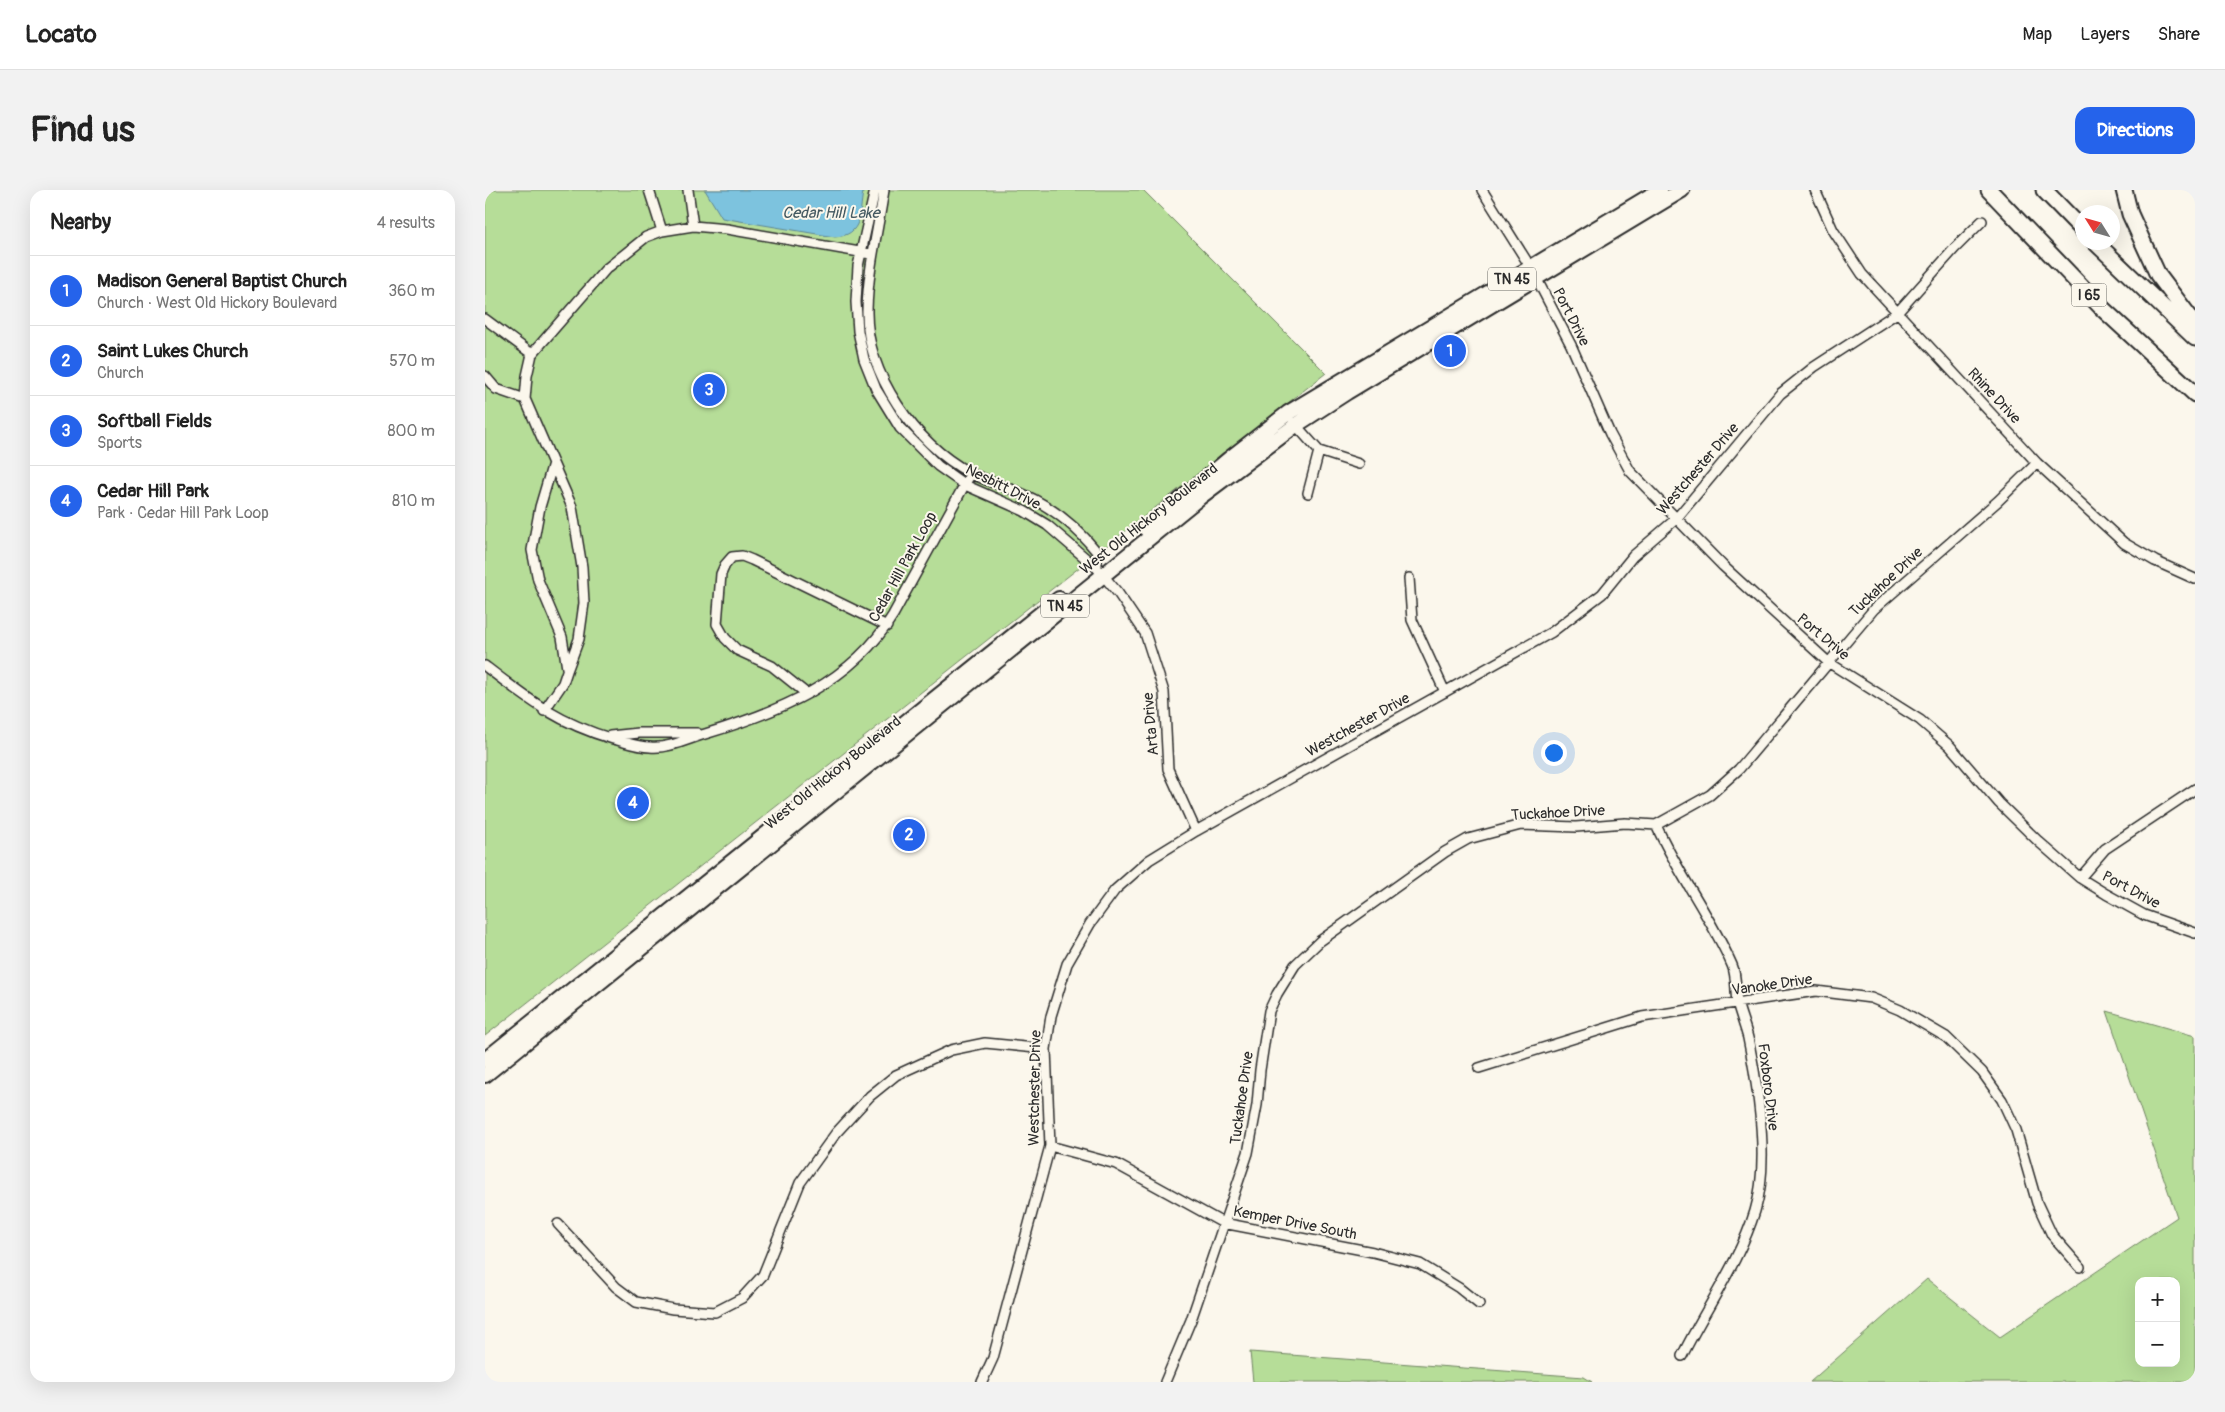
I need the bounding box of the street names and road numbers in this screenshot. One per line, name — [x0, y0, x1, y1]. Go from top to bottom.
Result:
road number: TN 45 — [1488, 268, 1536, 290]
road number: I 65 — [2071, 284, 2107, 306]
street label: Port Drive — [1548, 285, 1594, 350]
street label: Rhine Drive — [1963, 364, 2025, 428]
street label: Westchester Drive — [1653, 419, 1744, 519]
street label: West Old Hickory Boulevard — [1076, 459, 1222, 579]
street label: Nesbitt Drive — [962, 460, 1044, 514]
street label: Cedar Hill Park Loop — [865, 508, 941, 626]
street label: Tuckahoe Drive — [1845, 543, 1927, 621]
road number: TN 45 — [1041, 594, 1089, 618]
street label: Port Drive — [1793, 609, 1854, 665]
street label: Westchester Drive — [1303, 688, 1414, 761]
street label: Arta Drive — [1139, 691, 1163, 756]
street label: West Old Hickory Boulevard — [761, 712, 905, 834]
street label: Tuckahoe Drive — [1511, 801, 1606, 825]
street label: Port Drive — [2099, 867, 2164, 913]
street label: Vanoke Drive — [1730, 970, 1814, 1000]
street label: Westchester Drive — [1024, 1029, 1046, 1146]
street label: Foxboro Drive — [1753, 1042, 1783, 1132]
street label: Tuckahoe Drive — [1226, 1050, 1258, 1146]
street label: Kemper Drive South — [1232, 1202, 1358, 1244]

